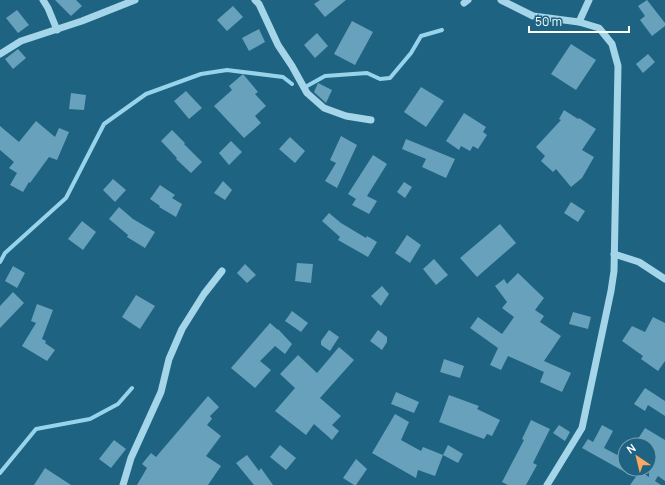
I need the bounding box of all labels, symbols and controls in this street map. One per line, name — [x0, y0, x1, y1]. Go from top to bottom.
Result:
scale bar — [529, 8, 629, 34]
text: 50 m — [535, 13, 562, 30]
north arrow — [617, 437, 657, 477]
text: N — [623, 440, 639, 457]

